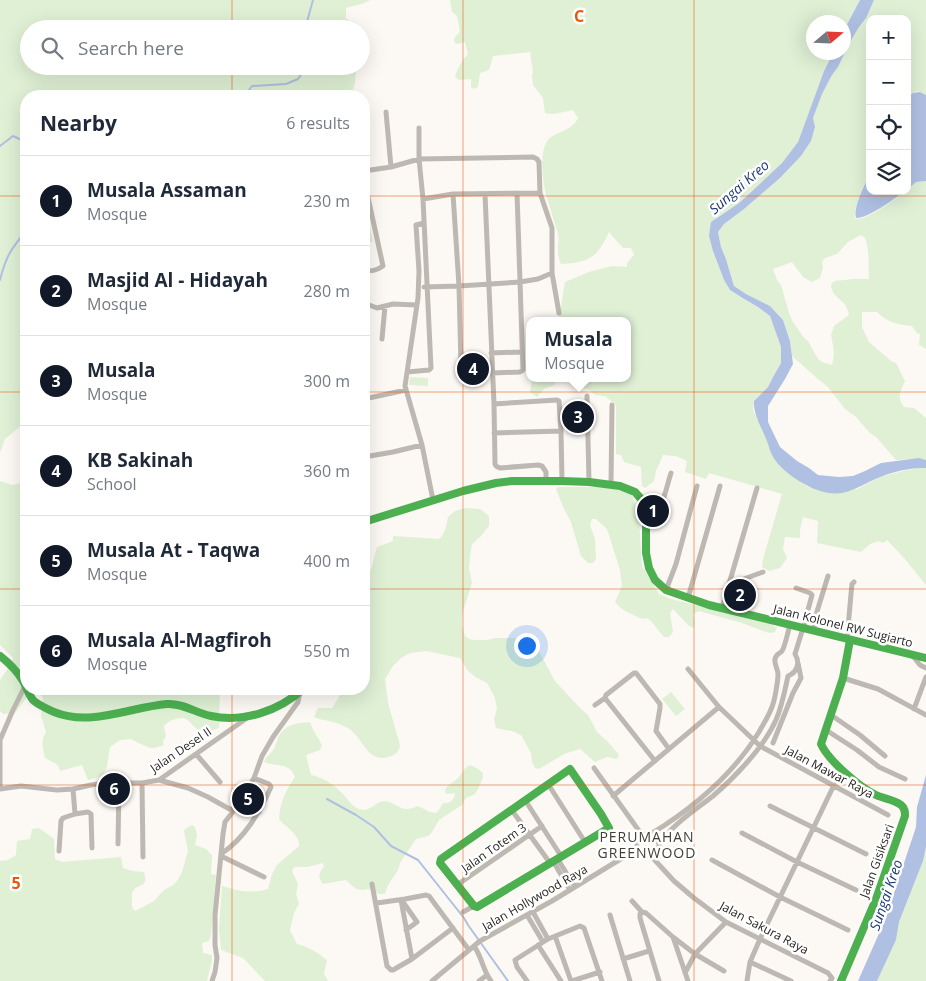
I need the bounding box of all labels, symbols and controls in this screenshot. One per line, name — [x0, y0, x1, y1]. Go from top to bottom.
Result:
text: C — [574, 5, 584, 27]
north arrow — [806, 15, 851, 60]
map controls — [866, 15, 911, 195]
button: + — [866, 15, 911, 60]
search box — [20, 20, 370, 75]
icon: search — [38, 34, 66, 62]
text: Search here — [78, 35, 184, 61]
button: − — [866, 60, 911, 105]
button: locate — [866, 105, 911, 150]
text: Nearby — [40, 109, 117, 137]
text: 6 results — [286, 112, 350, 134]
button: layers — [866, 150, 911, 195]
water label: Sungai Kreo — [705, 155, 773, 218]
text: Musala Assaman — [87, 177, 247, 203]
text: 1 — [51, 190, 61, 212]
text: 230 m — [304, 190, 350, 212]
text: Mosque — [87, 203, 147, 225]
text: Masjid Al - Hidayah — [87, 267, 268, 293]
text: 2 — [51, 280, 61, 302]
text: 280 m — [304, 280, 350, 302]
text: Mosque — [87, 293, 147, 315]
popup — [526, 317, 631, 382]
text: Musala — [544, 326, 613, 352]
pin: 4 — [457, 350, 489, 388]
text: Mosque — [544, 352, 604, 374]
text: Musala — [87, 357, 156, 383]
text: 3 — [51, 370, 61, 392]
text: 300 m — [304, 370, 350, 392]
text: Mosque — [87, 383, 147, 405]
pin: 3 — [562, 398, 594, 436]
text: KB Sakinah — [87, 447, 193, 473]
text: 4 — [51, 460, 61, 482]
text: 360 m — [304, 460, 350, 482]
text: School — [87, 473, 137, 495]
pin: 1 — [637, 492, 669, 530]
text: Musala At - Taqwa — [87, 537, 260, 563]
text: 5 — [51, 550, 61, 572]
text: 400 m — [304, 550, 350, 572]
text: Mosque — [87, 563, 147, 585]
pin: 2 — [724, 576, 756, 614]
street label: Jalan Kolonel RW Sugiarto — [771, 600, 915, 651]
text: Musala Al-Magfiroh — [87, 627, 272, 653]
your location — [514, 633, 540, 659]
text: 6 — [51, 640, 61, 662]
text: 550 m — [304, 640, 350, 662]
text: Mosque — [87, 653, 147, 675]
street label: Jalan Desel II — [146, 723, 215, 777]
street label: Jalan Mawar Raya — [781, 741, 877, 802]
pin: 6 — [98, 770, 130, 808]
pin: 5 — [232, 780, 264, 818]
street label: Jalan Totem 3 — [457, 819, 530, 877]
street label: Jalan Gisiksari — [855, 822, 898, 901]
district label: PERUMAHAN GREENWOOD — [598, 827, 696, 862]
water label: Sungai Kreo — [865, 857, 907, 933]
street label: Jalan Hollywood Raya — [478, 860, 591, 935]
text: 5 — [11, 872, 21, 894]
street label: Jalan Sakura Raya — [716, 896, 812, 958]

